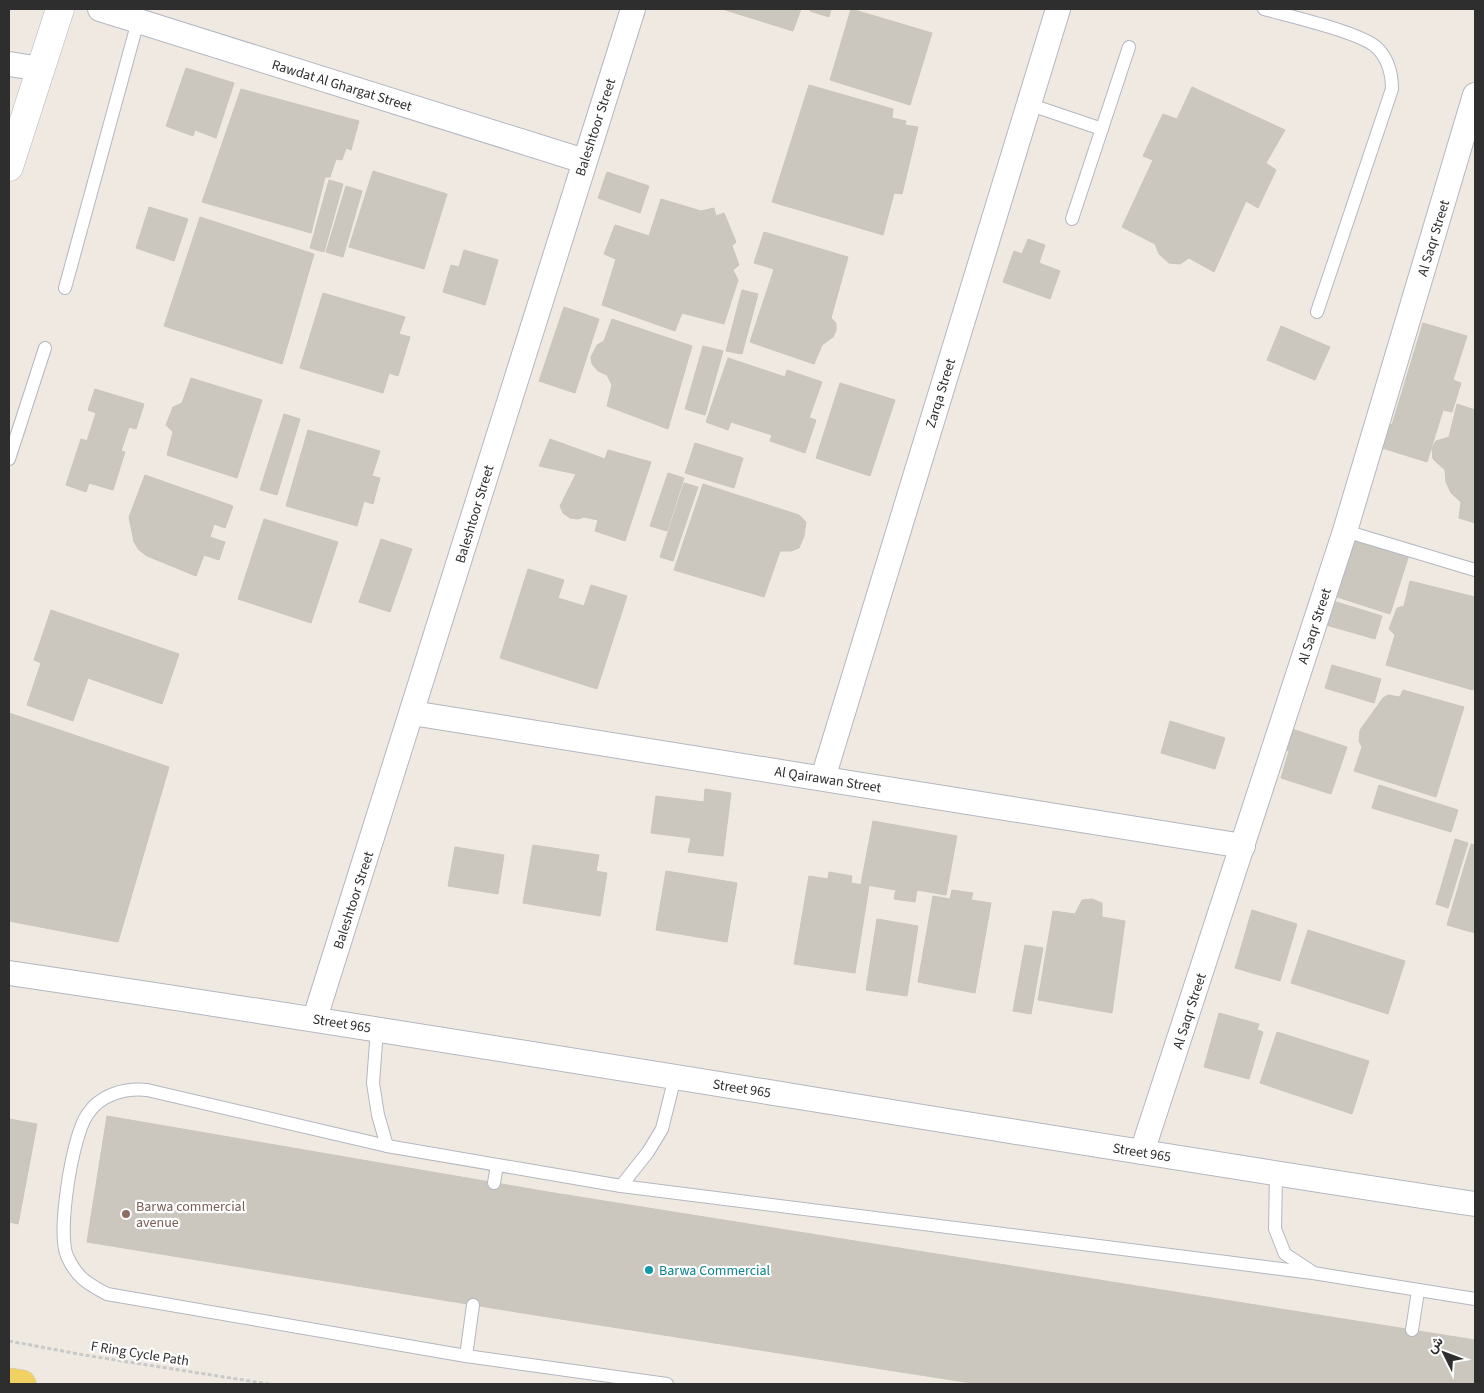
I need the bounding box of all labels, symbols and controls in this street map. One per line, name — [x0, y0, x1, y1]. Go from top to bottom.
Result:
street label: Rawdat Al Ghargat Street — [269, 55, 414, 117]
street label: Baleshtoor Street — [571, 76, 621, 179]
street label: Al Saqr Street — [1413, 197, 1455, 279]
street label: Zarqa Street — [921, 356, 961, 431]
street label: Baleshtoor Street — [451, 462, 499, 566]
street label: Al Saqr Street — [1293, 585, 1337, 667]
street label: Al Qairawan Street — [773, 762, 883, 798]
street label: Baleshtoor Street — [329, 849, 379, 952]
street label: Al Saqr Street — [1168, 970, 1212, 1052]
street label: Street 965 — [311, 1010, 372, 1038]
street label: Street 965 — [711, 1075, 772, 1103]
street label: Street 965 — [1111, 1139, 1172, 1167]
place label: Barwa commercial avenue — [136, 1197, 246, 1233]
marker: Barwa commercial avenue — [120, 1208, 132, 1220]
place label: Barwa Commercial — [659, 1261, 771, 1281]
marker: Barwa Commercial — [643, 1264, 655, 1276]
north arrow — [1419, 1328, 1469, 1378]
text: ش — [1422, 1332, 1448, 1358]
street label: F Ring Cycle Path — [89, 1336, 190, 1372]

